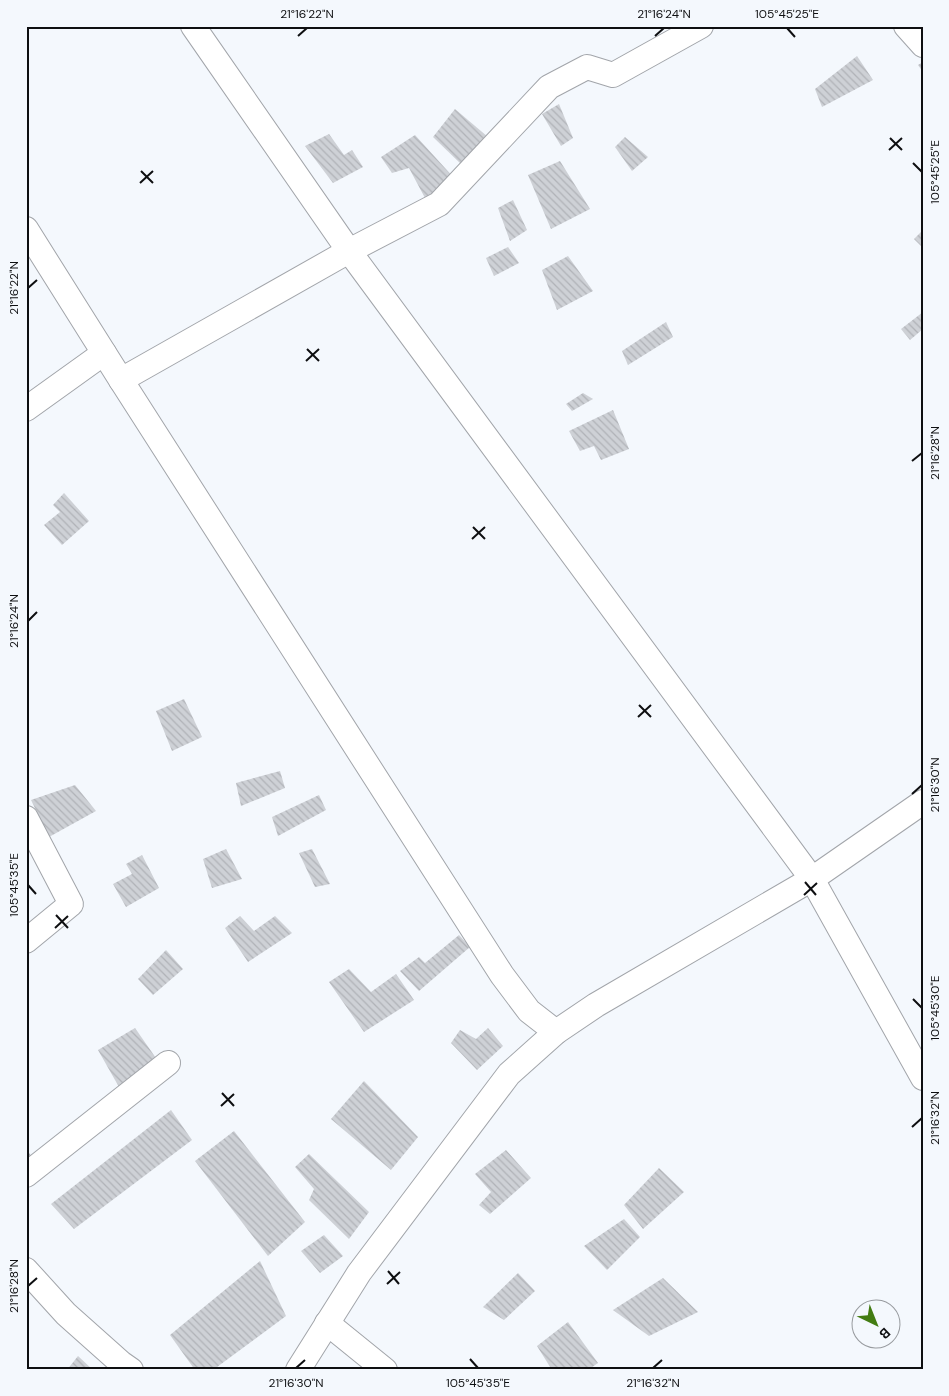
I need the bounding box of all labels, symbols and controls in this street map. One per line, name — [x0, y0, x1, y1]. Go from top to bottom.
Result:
text: 21°16'22"N — [280, 6, 334, 22]
text: 21°16'24"N — [637, 6, 691, 22]
text: 105°45'25"E — [755, 6, 819, 22]
text: 105°45'25"E — [927, 140, 943, 204]
text: 21°16'22"N — [6, 261, 22, 315]
text: 21°16'28"N — [927, 426, 943, 480]
text: 21°16'24"N — [6, 594, 22, 648]
text: 21°16'30"N — [927, 757, 943, 813]
text: 105°45'35"E — [6, 853, 22, 917]
text: 105°45'30"E — [927, 975, 943, 1041]
text: 21°16'32"N — [927, 1091, 943, 1145]
text: 21°16'28"N — [6, 1259, 22, 1313]
north arrow — [852, 1298, 902, 1348]
text: B — [875, 1324, 894, 1343]
text: 21°16'30"N — [268, 1375, 324, 1391]
text: 105°45'35"E — [446, 1375, 510, 1391]
text: 21°16'32"N — [626, 1375, 680, 1391]

